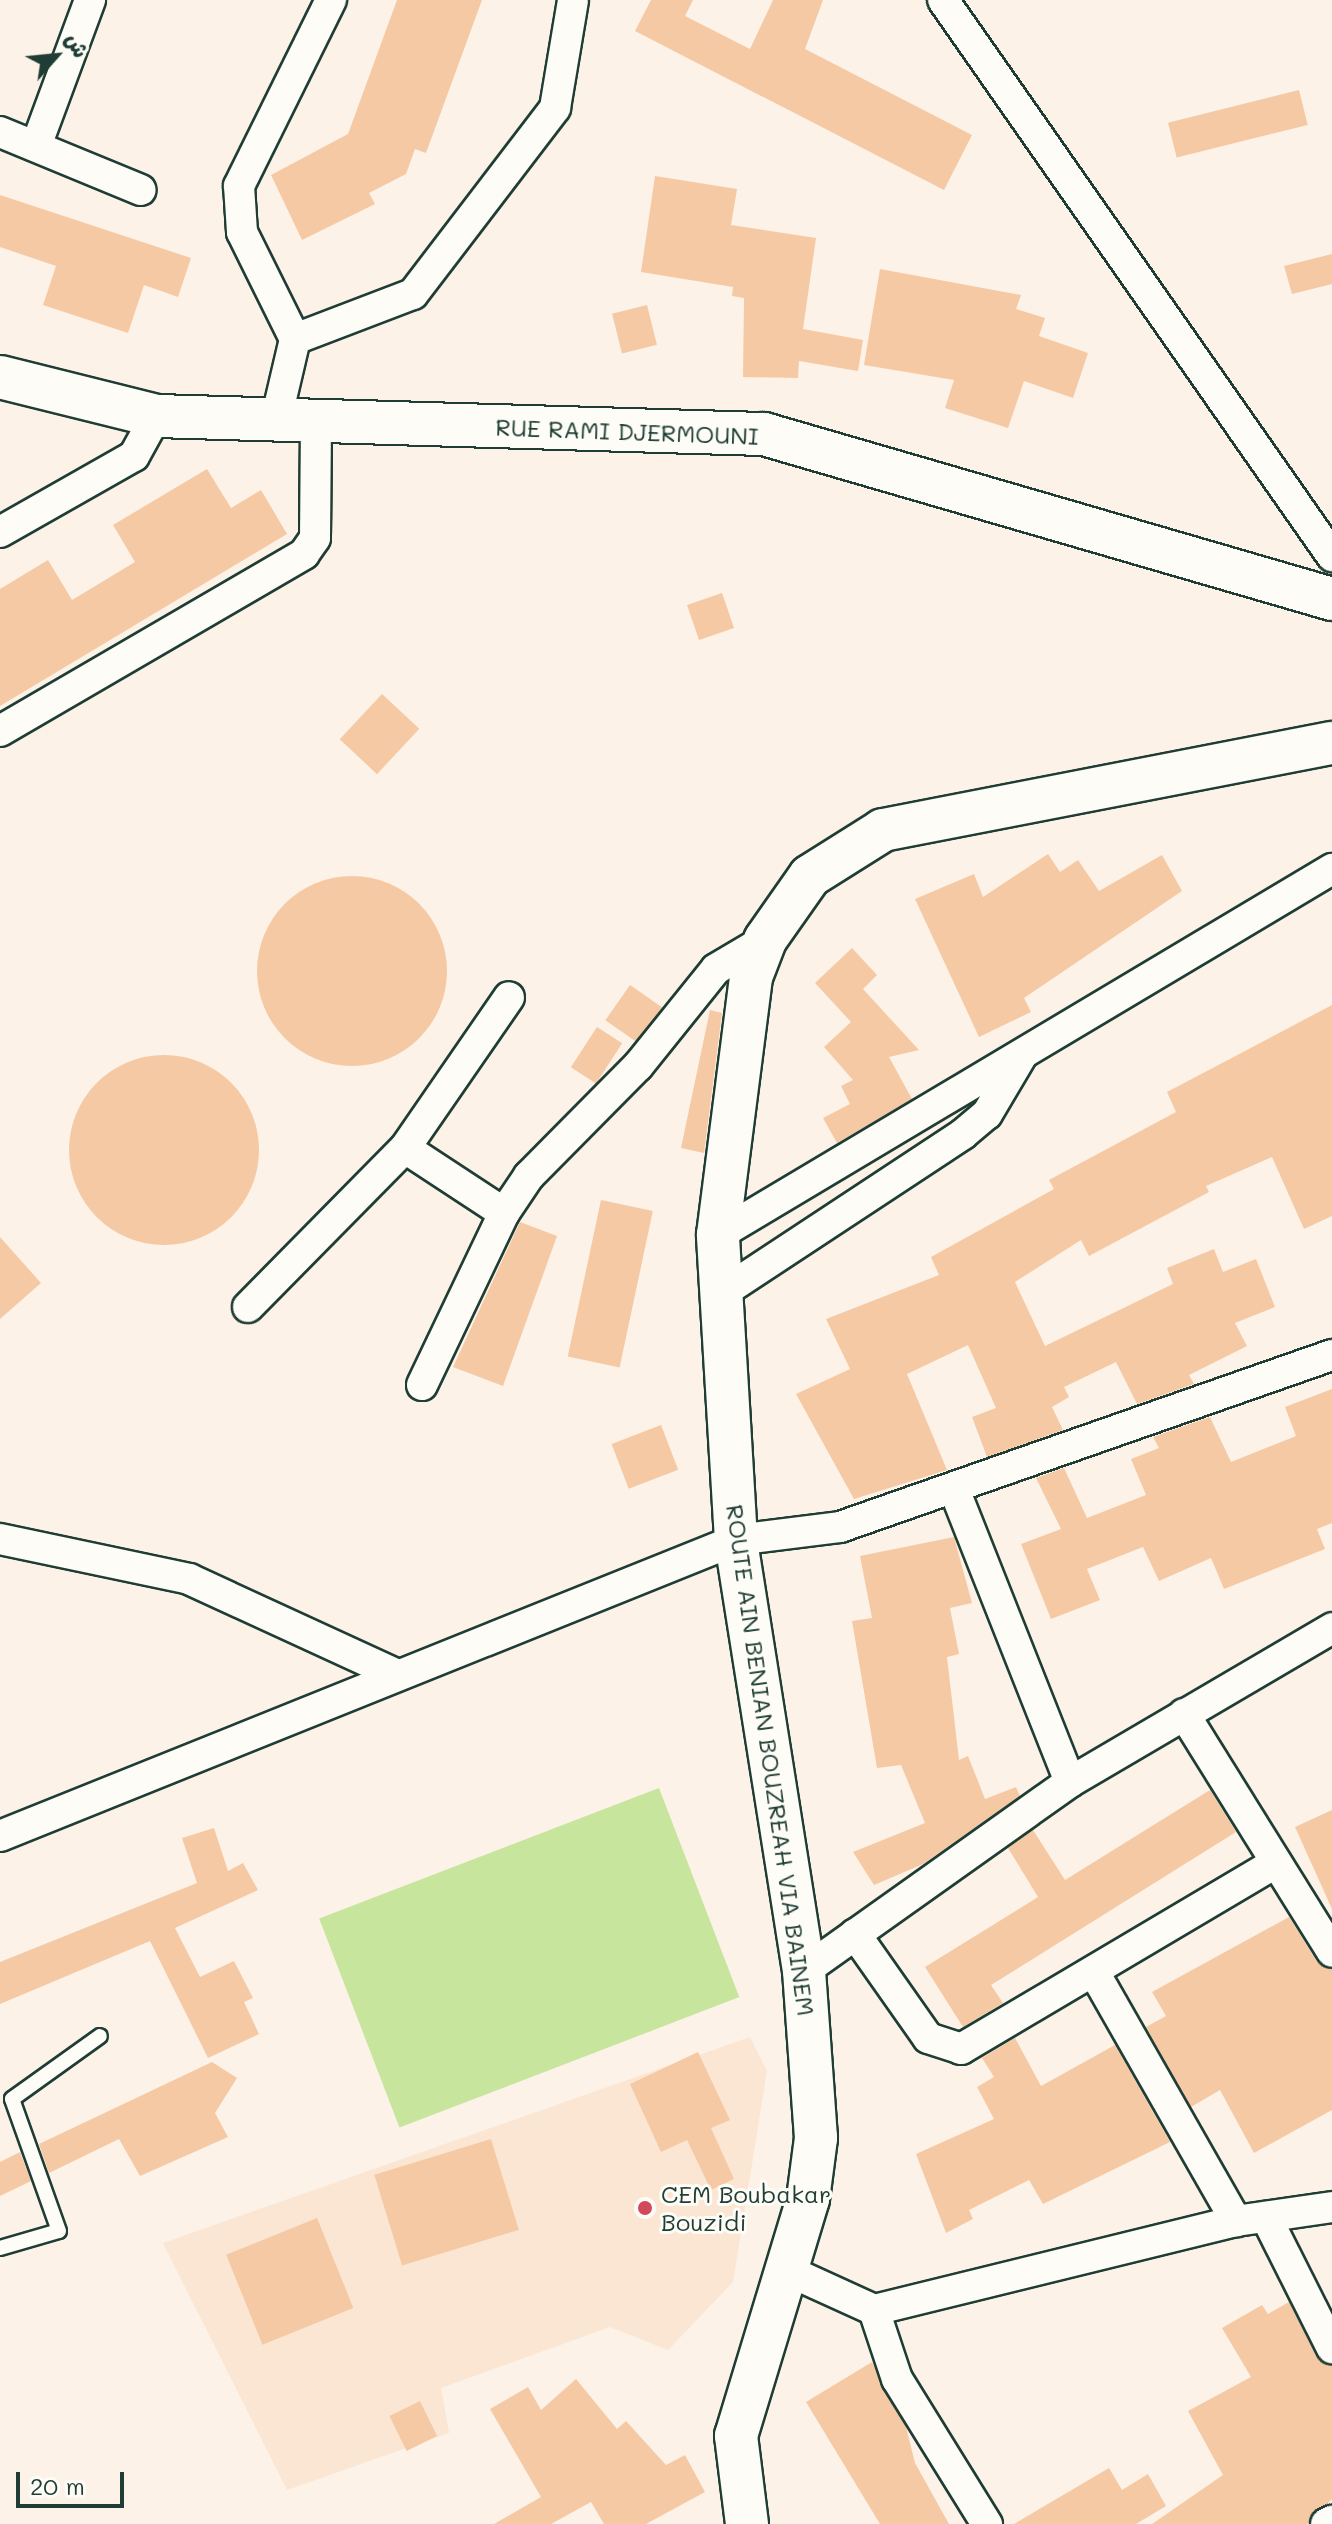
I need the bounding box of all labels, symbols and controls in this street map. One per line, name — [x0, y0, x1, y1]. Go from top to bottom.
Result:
north arrow — [16, 16, 96, 96]
text: ش — [59, 28, 96, 62]
street label: RUE RAMI DJERMOUNI — [495, 412, 759, 450]
street label: ROUTE AIN BENIAN BOUZREAH VIA BAINEM — [721, 1502, 821, 2018]
place label: CEM Boubakar Bouzidi — [661, 2180, 831, 2236]
marker: CEM Boubakar Bouzidi — [636, 2199, 654, 2217]
scale bar — [20, 2456, 128, 2506]
text: 20 m — [30, 2470, 85, 2501]

